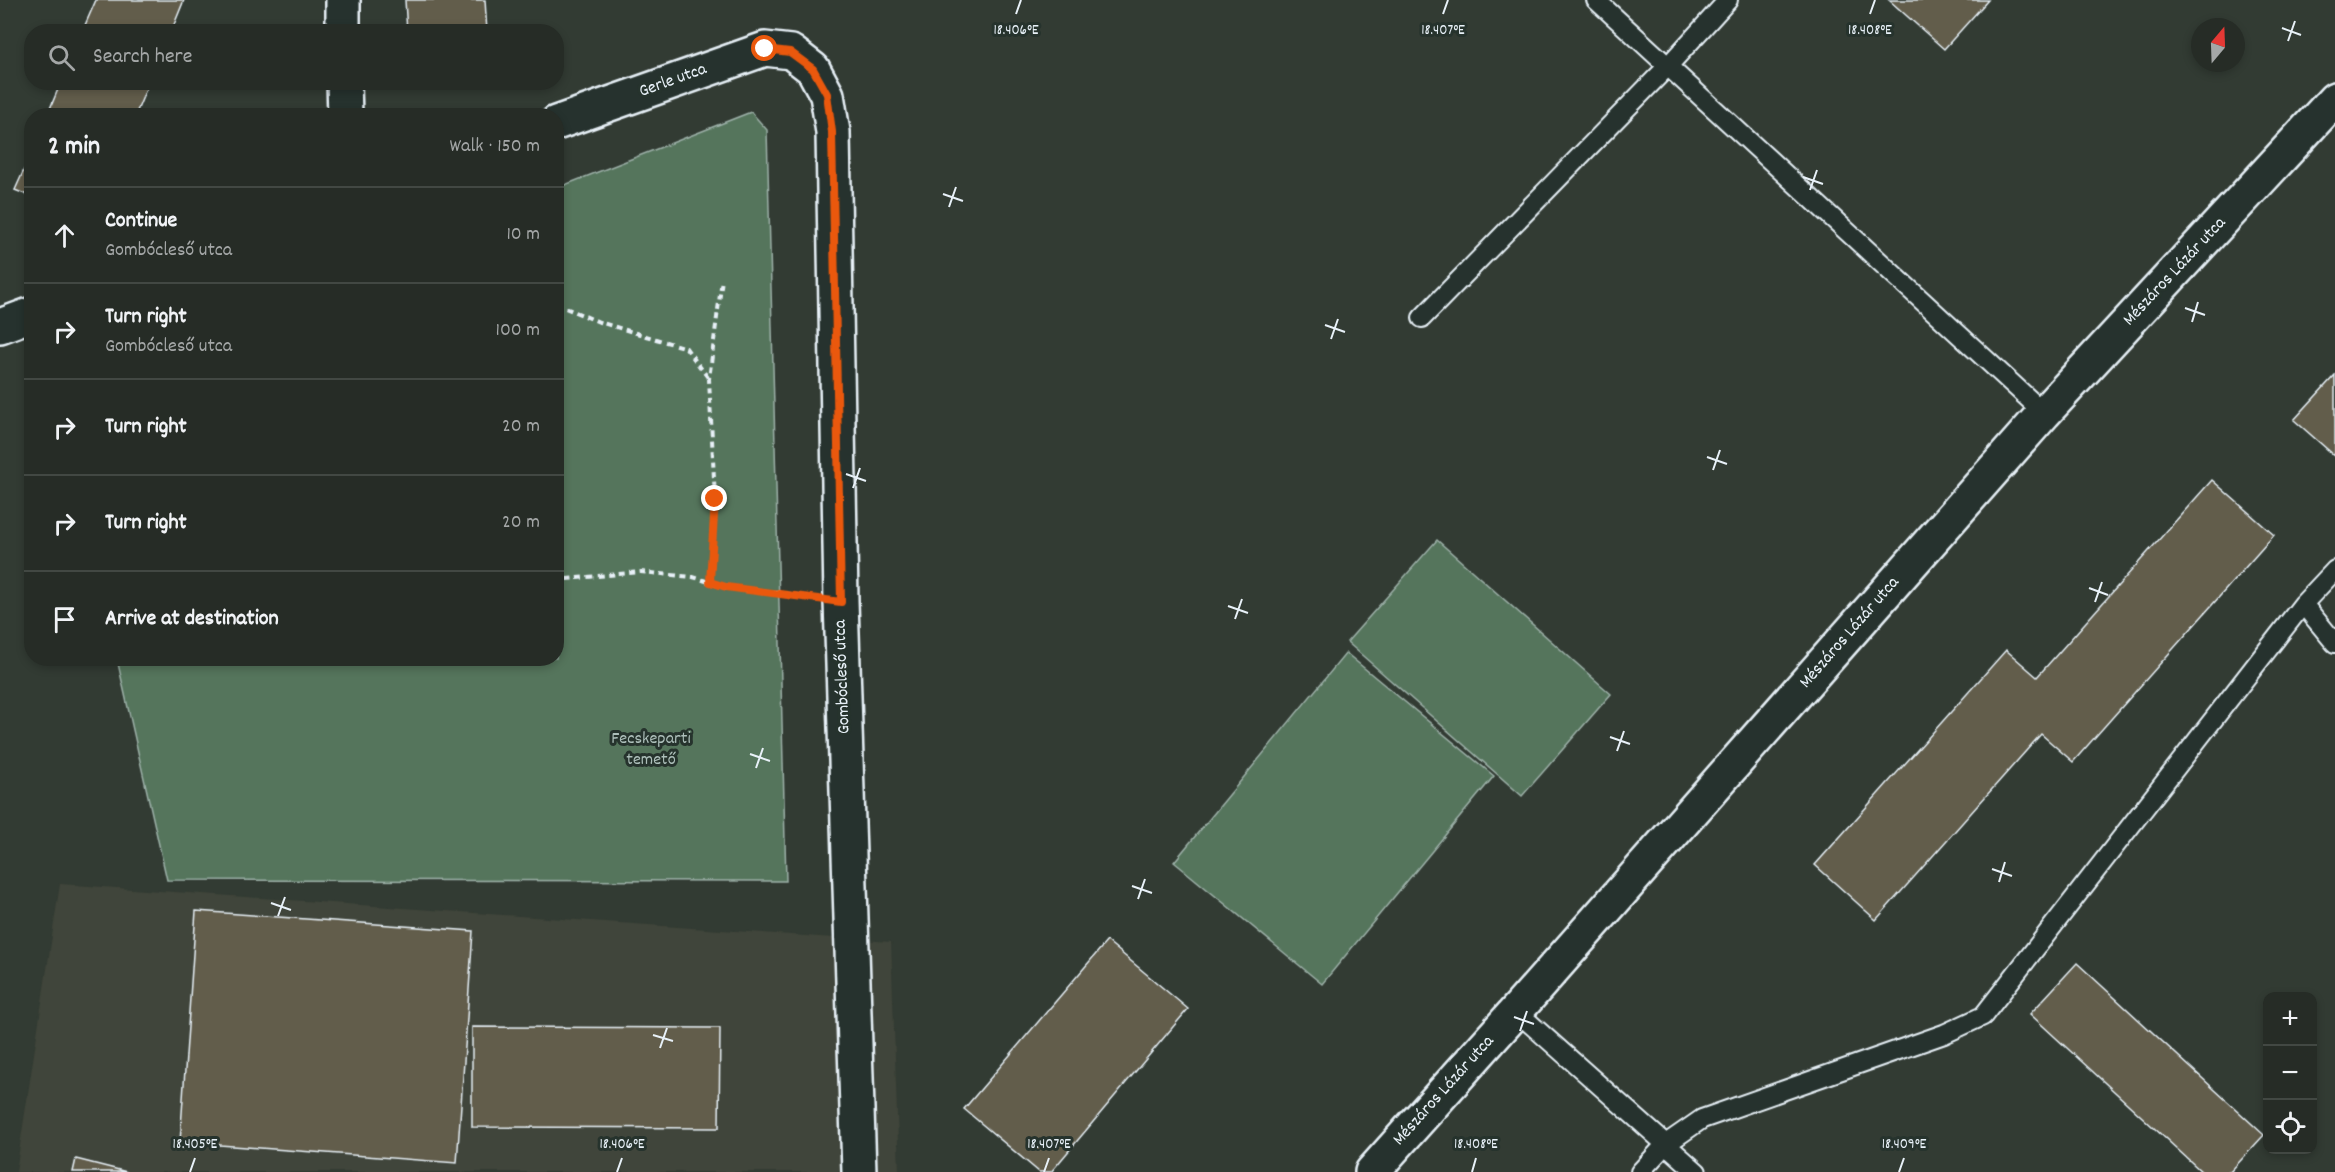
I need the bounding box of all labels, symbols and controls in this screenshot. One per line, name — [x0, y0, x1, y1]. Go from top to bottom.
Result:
north arrow — [2191, 18, 2245, 72]
text: 18.406°E — [993, 20, 1039, 42]
text: 18.407°E — [1421, 20, 1465, 42]
text: 18.408°E — [1848, 20, 1892, 42]
search box — [24, 24, 564, 90]
route start — [751, 35, 777, 61]
icon: search — [45, 41, 78, 74]
text: Search here — [93, 42, 192, 73]
street label: Gerle utca — [636, 57, 711, 105]
text: 2 min — [48, 129, 100, 166]
text: Walk · 150 m — [450, 133, 540, 161]
text: Continue — [105, 206, 177, 237]
street label: Mészáros Lázár utca — [2118, 211, 2233, 332]
icon: ahead — [48, 219, 81, 252]
text: 10 m — [506, 221, 540, 249]
text: Gombócleső utca — [105, 237, 232, 265]
text: Turn right — [105, 302, 187, 333]
icon: right — [48, 315, 81, 348]
text: 100 m — [496, 317, 540, 345]
text: Gombócleső utca — [105, 333, 232, 361]
icon: right — [48, 411, 81, 444]
text: Turn right — [105, 412, 187, 443]
text: 20 m — [502, 413, 540, 441]
route end — [701, 485, 727, 511]
icon: right — [48, 507, 81, 540]
text: Turn right — [105, 508, 187, 539]
text: 20 m — [502, 509, 540, 537]
street label: Mészáros Lázár utca — [1794, 571, 1906, 694]
icon: arrive — [48, 603, 81, 636]
text: Arrive at destination — [105, 604, 279, 635]
street label: Gombócleső utca — [828, 619, 857, 735]
park label: Fecskeparti temető — [611, 727, 691, 773]
map controls — [2263, 992, 2317, 1154]
button: + — [2263, 992, 2317, 1046]
street label: Mészáros Lázár utca — [1387, 1030, 1501, 1152]
button: − — [2263, 1046, 2317, 1100]
button: locate — [2263, 1100, 2317, 1154]
text: 18.405°E — [173, 1134, 218, 1156]
text: 18.406°E — [599, 1134, 645, 1156]
text: 18.407°E — [1027, 1134, 1071, 1156]
text: 18.408°E — [1454, 1134, 1498, 1156]
text: 18.409°E — [1882, 1134, 1927, 1156]

